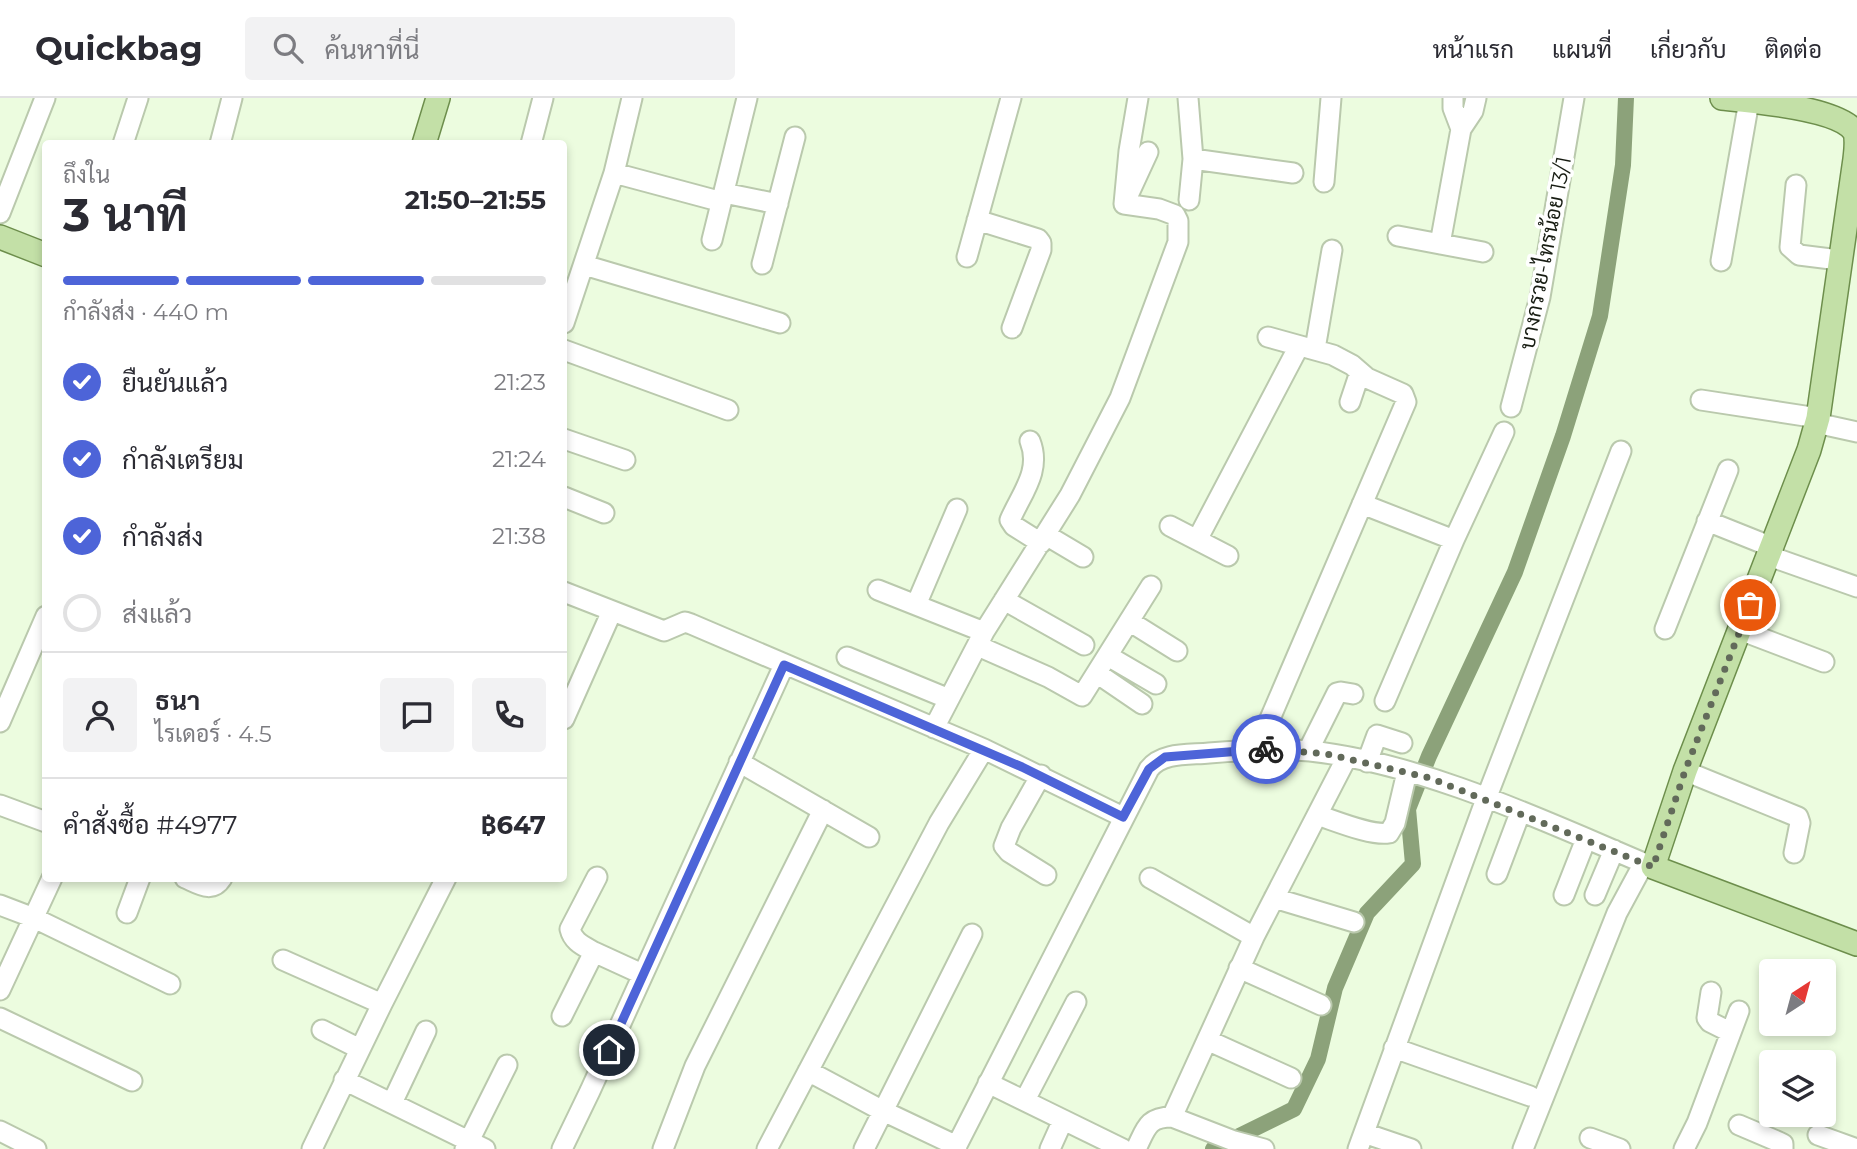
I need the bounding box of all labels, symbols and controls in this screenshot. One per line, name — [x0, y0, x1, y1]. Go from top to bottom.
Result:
search box — [245, 17, 735, 80]
text: Quickbag — [35, 28, 203, 68]
icon: search — [269, 29, 307, 67]
text: ค้นหาที่นี่ — [325, 34, 420, 66]
text: หน้าแรก — [1433, 35, 1514, 64]
text: แผนที่ — [1552, 35, 1612, 64]
text: เกี่ยวกับ — [1650, 35, 1727, 64]
text: ติดต่อ — [1765, 35, 1822, 64]
street label: บางกรวย-ไทรน้อย 13/1 — [1514, 154, 1576, 352]
text: ถึงใน — [63, 161, 110, 189]
text: 21:50–21:55 — [405, 184, 546, 216]
text: 3 นาที — [63, 186, 188, 243]
text: กำลังส่ง · 440 m — [63, 298, 229, 326]
icon: check — [63, 363, 101, 401]
text: ยืนยันแล้ว — [122, 367, 228, 399]
text: 21:23 — [494, 368, 546, 396]
icon: check — [63, 440, 101, 478]
text: กำลังเตรียม — [122, 444, 244, 476]
text: 21:24 — [492, 445, 546, 473]
icon: check — [63, 517, 101, 555]
text: กำลังส่ง — [122, 521, 203, 553]
text: 21:38 — [492, 522, 546, 550]
pin — [1720, 575, 1780, 635]
icon: bag — [1731, 586, 1769, 624]
text: ส่งแล้ว — [122, 598, 192, 630]
button: person — [63, 678, 137, 752]
button: chat — [380, 678, 454, 752]
button: phone — [472, 678, 546, 752]
text: ธนา — [155, 685, 200, 717]
courier — [1231, 714, 1301, 784]
text: ไรเดอร์ · 4.5 — [155, 720, 272, 748]
icon: bike — [1247, 730, 1285, 768]
text: คำสั่งซื้อ #4977 — [63, 809, 238, 841]
text: ฿647 — [481, 809, 546, 841]
north arrow — [1759, 959, 1836, 1036]
map controls — [1759, 959, 1836, 1127]
pin — [579, 1020, 639, 1080]
icon: home — [590, 1031, 628, 1069]
button: layers — [1759, 1050, 1836, 1127]

